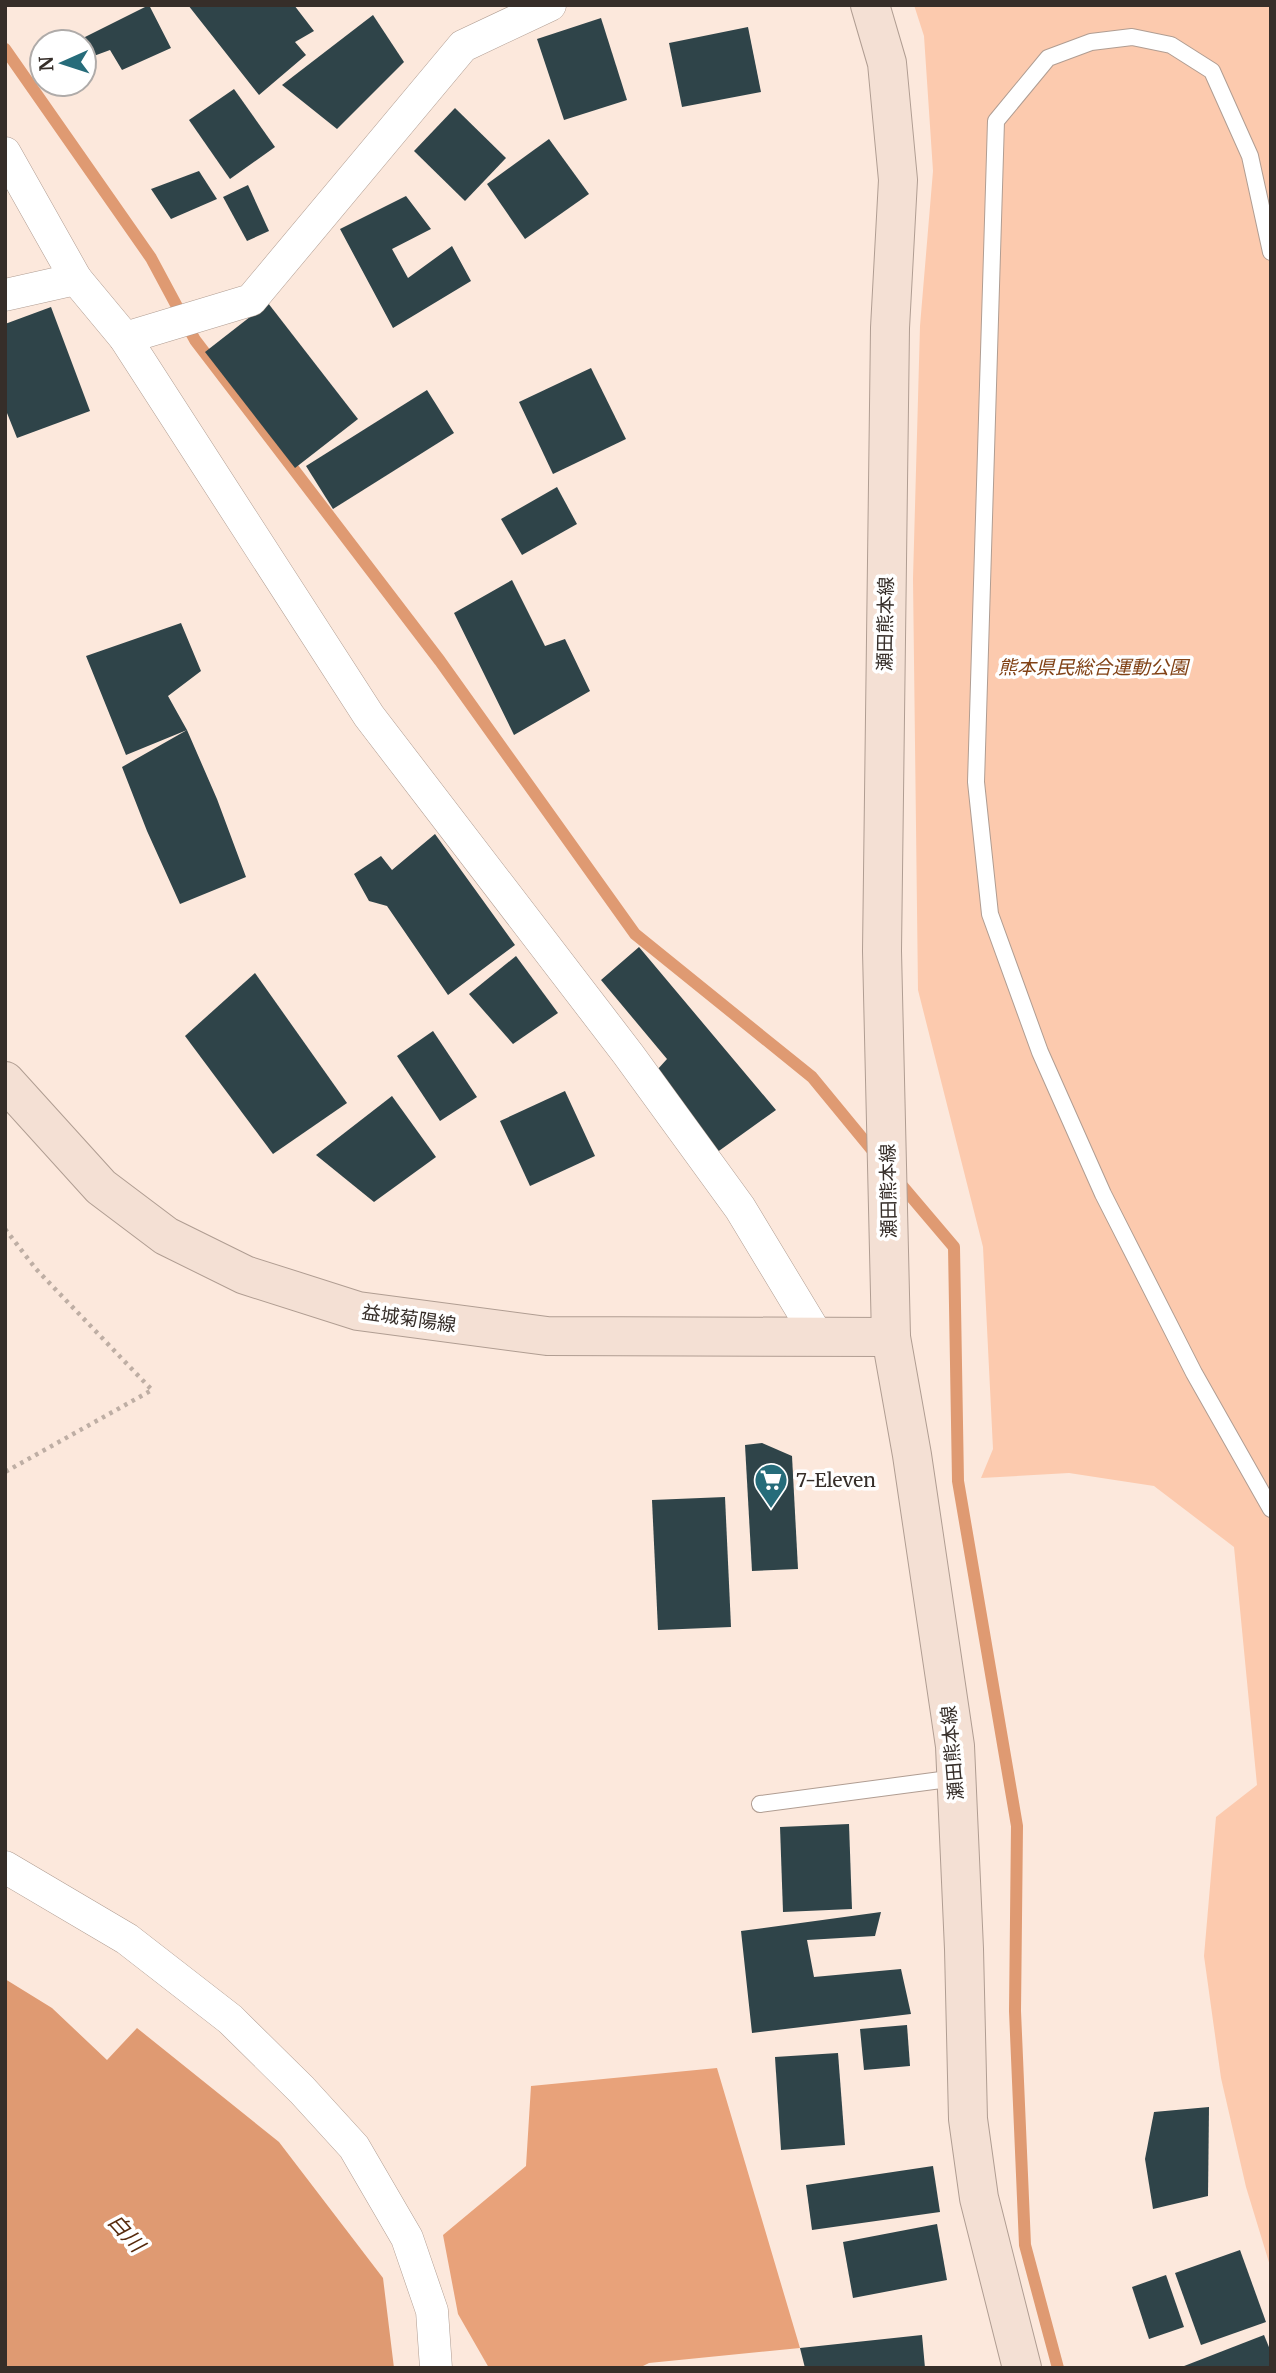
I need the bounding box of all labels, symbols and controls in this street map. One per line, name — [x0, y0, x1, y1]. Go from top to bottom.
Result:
north arrow — [28, 28, 98, 98]
text: N — [34, 56, 58, 72]
street label: 瀬田熊本線 — [872, 576, 898, 672]
park label: 熊本県民総合運動公園 — [998, 655, 1191, 679]
street label: 瀬田熊本線 — [875, 1143, 901, 1239]
street label: 益城菊陽線 — [360, 1300, 458, 1336]
supermarket icon: 7-Eleven — [752, 1461, 790, 1510]
place label: 7-Eleven — [796, 1468, 876, 1492]
street label: 瀬田熊本線 — [936, 1705, 968, 1801]
water label: 白川 — [102, 2208, 152, 2259]

